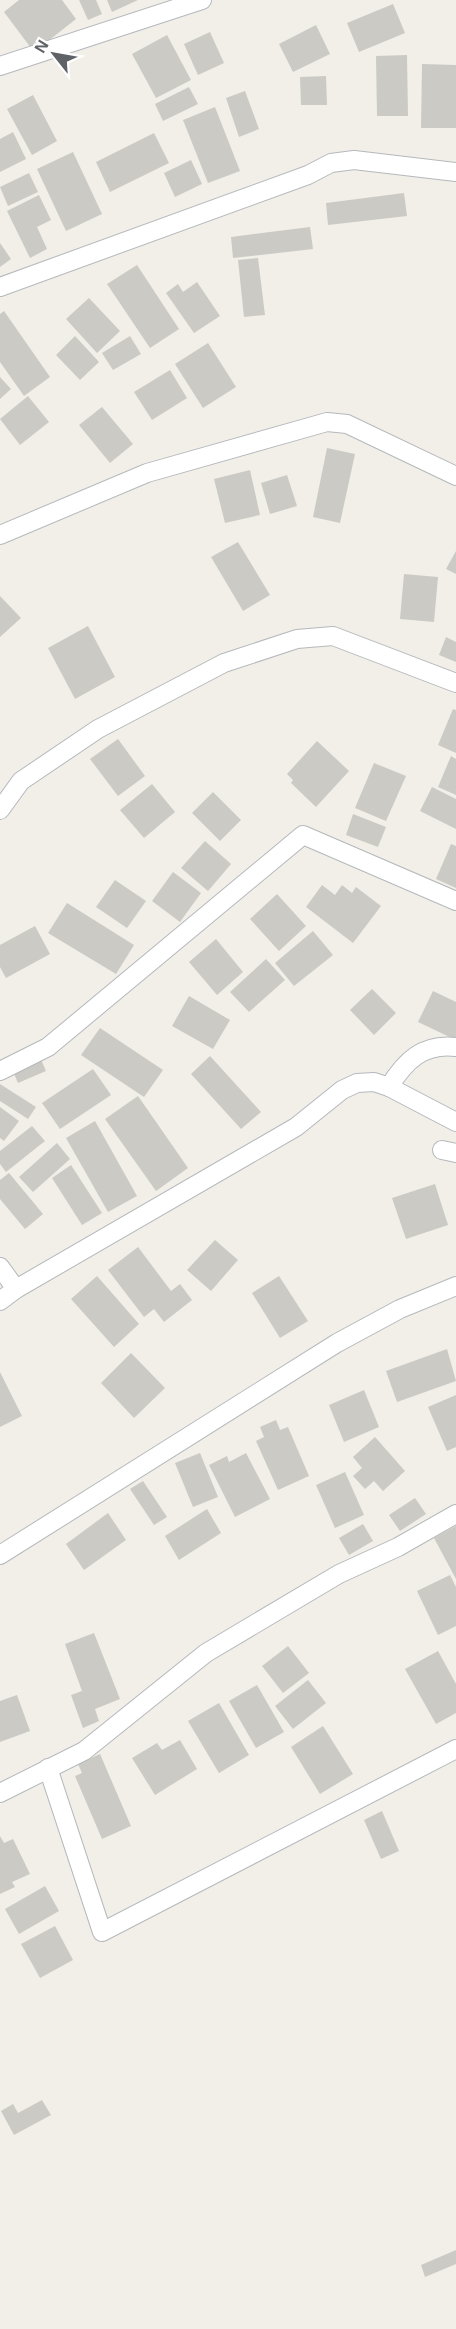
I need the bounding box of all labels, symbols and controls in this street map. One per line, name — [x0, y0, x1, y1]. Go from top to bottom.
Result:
north arrow — [24, 24, 84, 84]
text: N — [31, 37, 52, 56]

